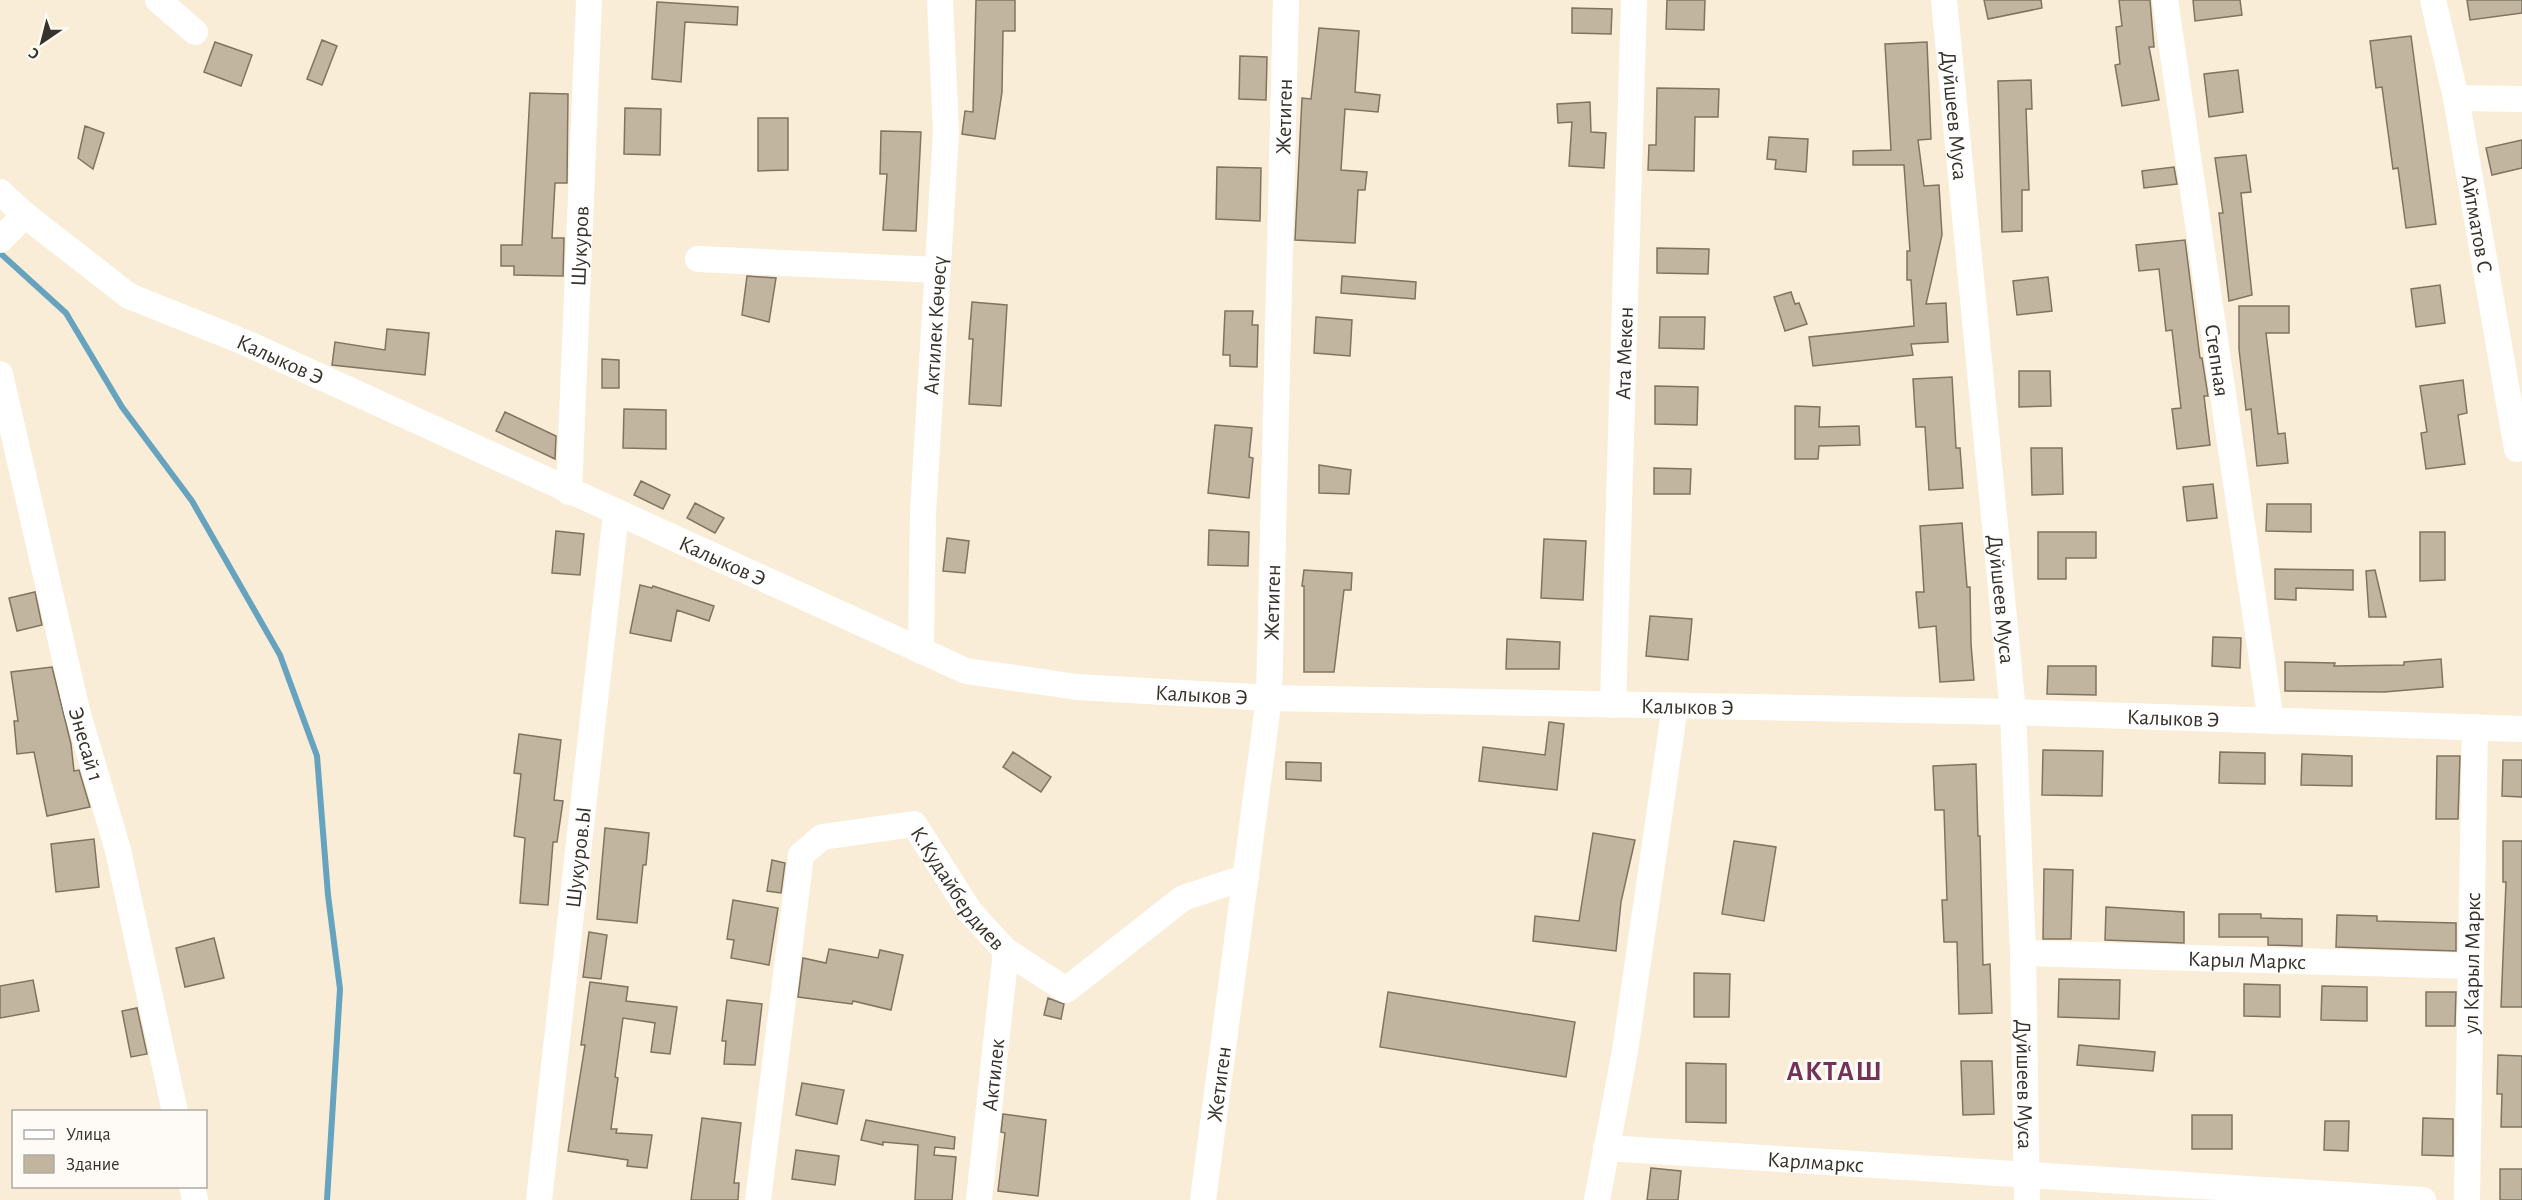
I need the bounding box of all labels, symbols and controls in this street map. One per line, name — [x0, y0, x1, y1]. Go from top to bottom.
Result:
north arrow — [12, 12, 72, 72]
text: С — [26, 44, 42, 63]
street label: Дуйшеев Муса — [1937, 50, 1971, 181]
street label: Жетиген — [1272, 78, 1296, 155]
street label: Айтматов С — [2457, 173, 2496, 275]
street label: Шукуров — [567, 206, 593, 287]
street label: Актилек Көчөсү — [920, 255, 951, 395]
street label: Ата Мекен — [1612, 306, 1637, 400]
street label: Степная — [2201, 323, 2233, 398]
street label: Калыков Э — [233, 330, 327, 389]
street label: Калыков Э — [676, 532, 769, 590]
street label: Дуйшеев Муса — [1984, 534, 2018, 665]
street label: Жетиген — [1260, 564, 1284, 641]
street label: Калыков Э — [1154, 681, 1249, 709]
street label: Калыков Э — [1641, 695, 1734, 719]
street label: Энесай 1 — [64, 705, 107, 784]
street label: Калыков Э — [2126, 706, 2220, 731]
street label: Шукуров.Ы — [562, 805, 595, 909]
street label: К.Кудайбердиев — [906, 823, 1009, 954]
street label: ул Карыл Маркс — [2460, 892, 2484, 1035]
street label: Карыл Маркс — [2187, 948, 2307, 973]
street label: Дуйшеев Муса — [2012, 1019, 2036, 1150]
street label: Актилек — [979, 1037, 1008, 1112]
street label: Жетиген — [1203, 1045, 1235, 1123]
district label: АКТАШ — [1787, 1058, 1883, 1086]
legend — [12, 1110, 207, 1188]
text: Улица — [66, 1126, 111, 1144]
street label: Карлмаркс — [1766, 1148, 1865, 1176]
text: Здание — [66, 1156, 120, 1174]

